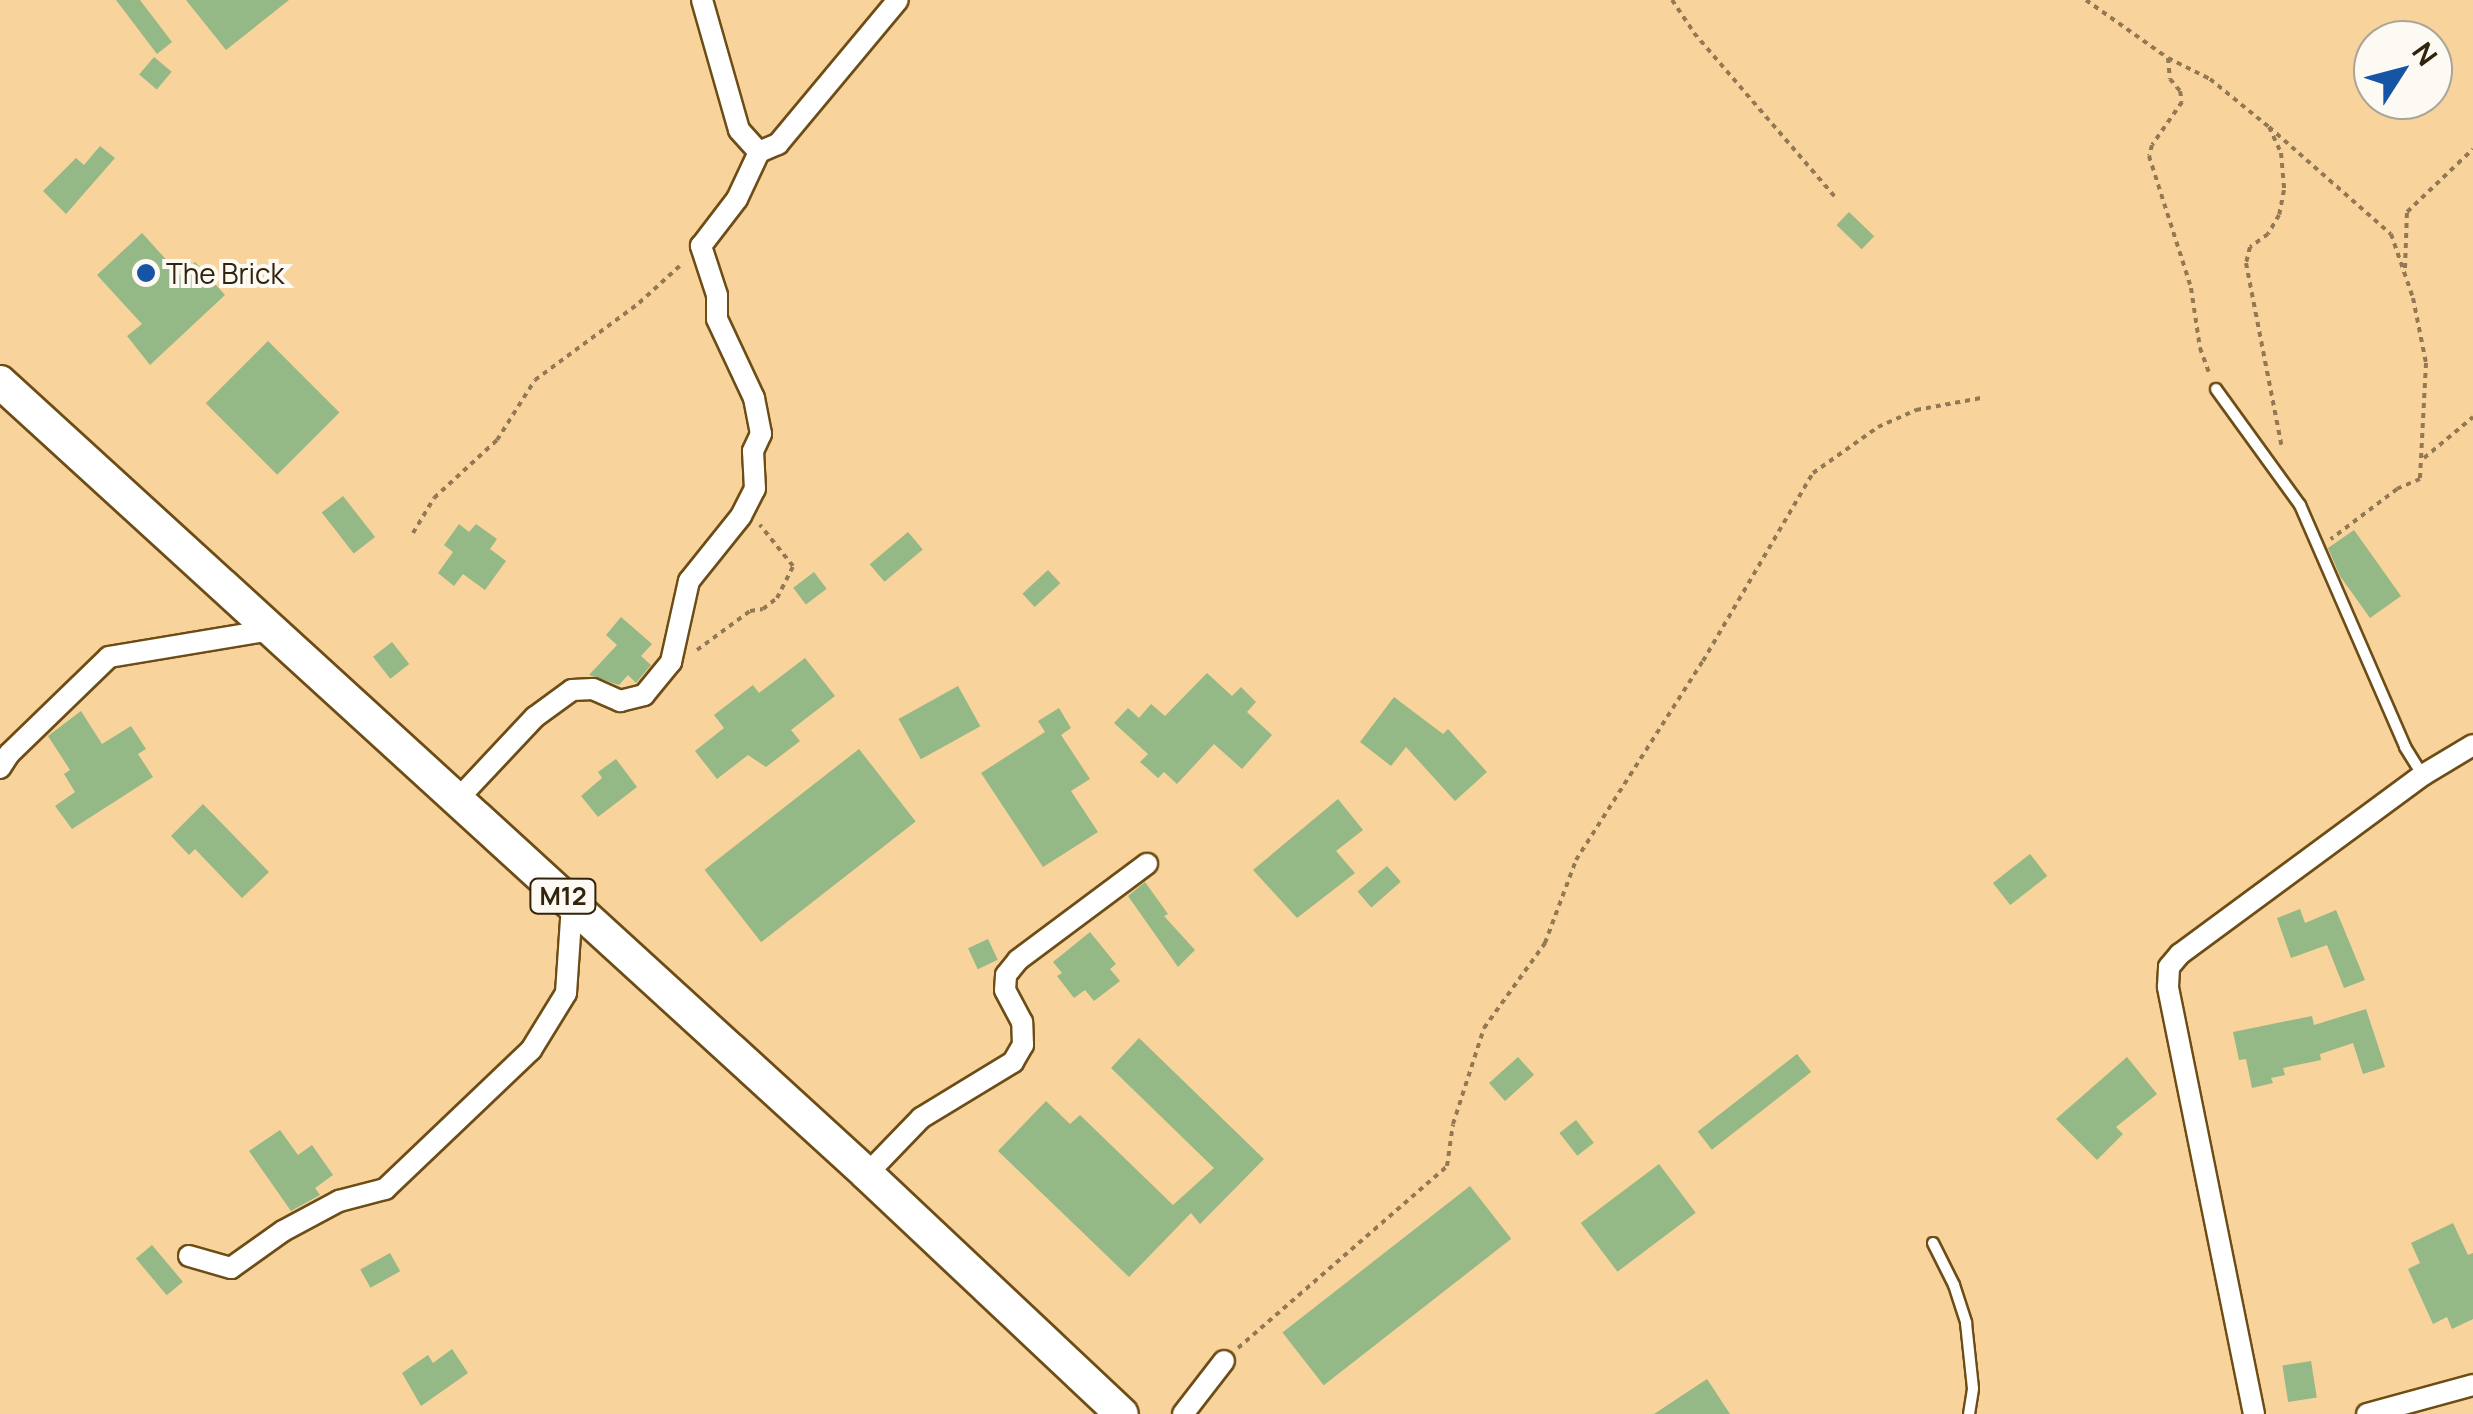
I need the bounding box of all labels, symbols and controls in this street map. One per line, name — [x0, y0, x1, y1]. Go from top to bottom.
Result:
north arrow — [2353, 20, 2453, 120]
text: N — [2404, 34, 2447, 73]
place label: The Brick — [166, 256, 284, 290]
marker: The Brick — [135, 262, 157, 284]
road number: M12 — [528, 876, 598, 916]

